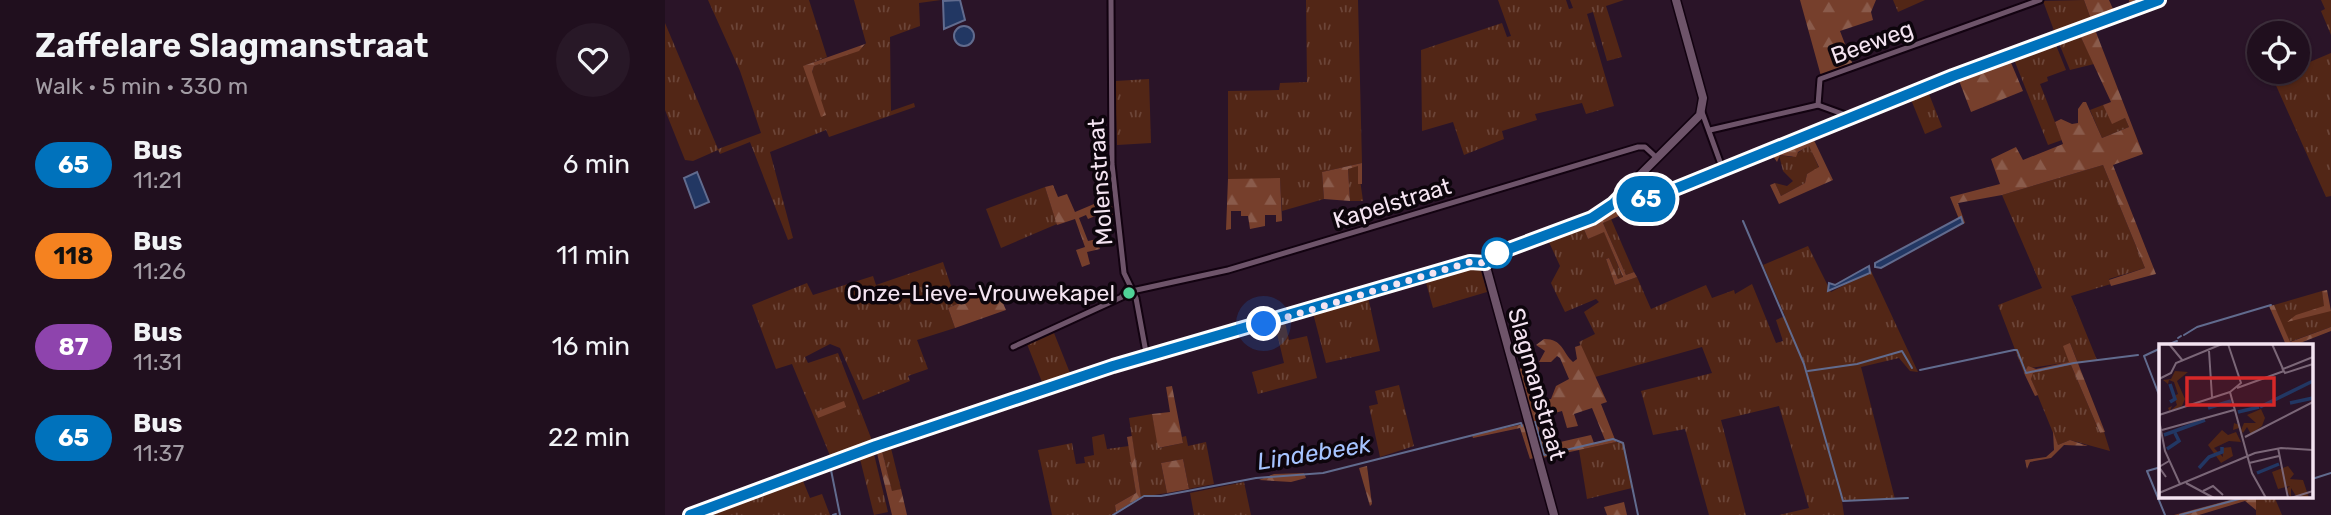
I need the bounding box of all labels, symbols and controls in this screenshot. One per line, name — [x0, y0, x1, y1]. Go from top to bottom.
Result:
street label: Beeweg — [1827, 14, 1917, 70]
map controls — [2247, 21, 2310, 84]
button: locate — [2247, 21, 2310, 84]
button: heart — [556, 23, 630, 97]
text: Zaffelare Slagmanstraat — [35, 26, 429, 65]
text: Walk · 5 min · 330 m — [35, 72, 248, 100]
street label: Molenstraat — [1082, 117, 1118, 247]
text: Bus — [133, 135, 182, 166]
text: 6 min — [563, 149, 630, 180]
text: 65 — [58, 151, 89, 179]
text: 11:21 — [133, 166, 182, 194]
street label: Kapelstraat — [1330, 172, 1454, 234]
line badge: 65 — [1615, 176, 1677, 222]
text: 65 — [1630, 185, 1662, 213]
text: Bus — [133, 226, 182, 257]
unlabelled marker — [1482, 238, 1512, 268]
text: 11 min — [556, 240, 630, 271]
text: 118 — [53, 242, 94, 270]
text: 11:26 — [133, 257, 186, 285]
place label: Onze-Lieve-Vrouwekapel — [846, 279, 1115, 307]
marker: Onze-Lieve-Vrouwekapel — [1121, 285, 1137, 301]
street label: Slagmanstraat — [1502, 305, 1572, 463]
your location — [1246, 306, 1281, 341]
text: Bus — [133, 317, 182, 348]
text: 16 min — [552, 331, 630, 362]
text: 87 — [59, 333, 89, 361]
inset map — [2159, 344, 2313, 498]
text: 11:31 — [133, 348, 182, 376]
text: Bus — [133, 408, 182, 439]
text: 22 min — [548, 422, 630, 453]
text: 65 — [58, 424, 89, 452]
water label: Lindebeek — [1255, 430, 1373, 476]
text: 11:37 — [133, 439, 184, 467]

